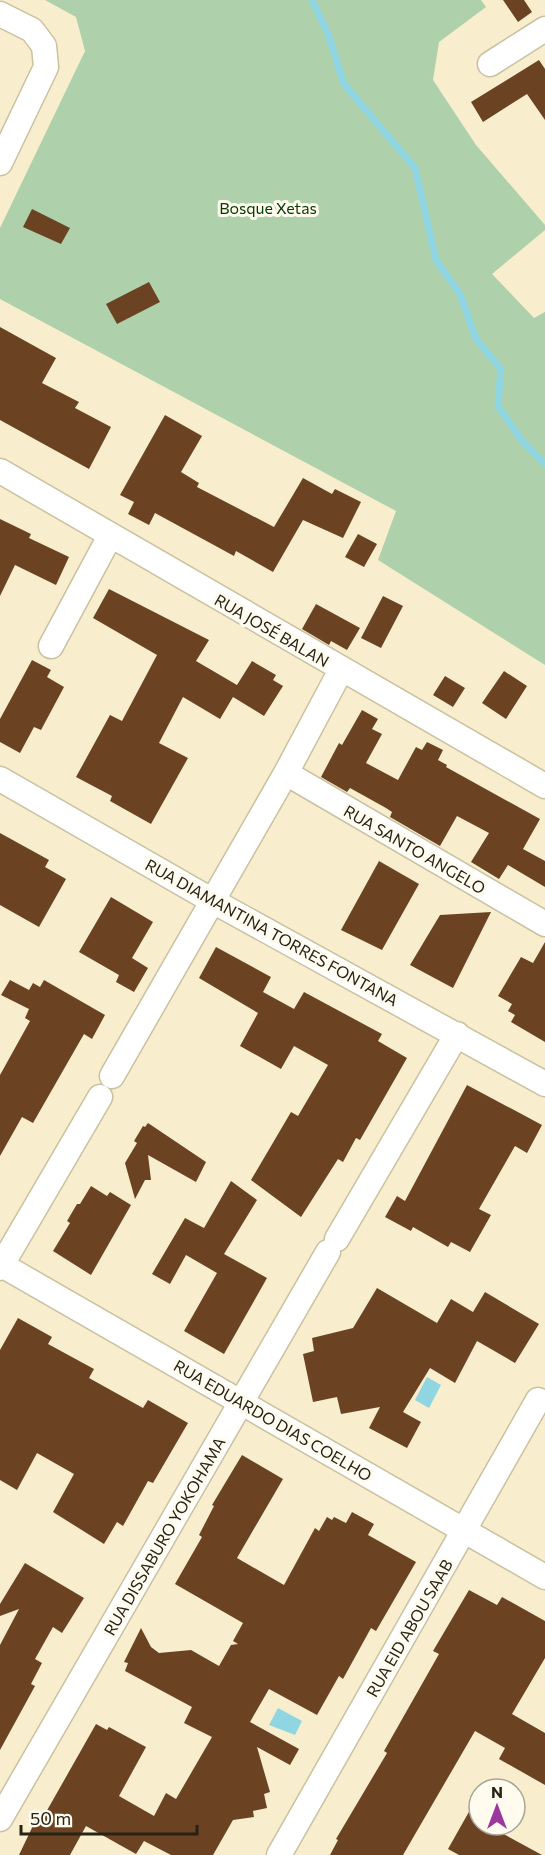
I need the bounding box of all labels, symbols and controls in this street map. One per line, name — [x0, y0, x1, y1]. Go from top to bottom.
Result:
park label: Bosque Xetas — [219, 198, 317, 217]
street label: RUA JOSÉ BALAN — [211, 590, 333, 670]
street label: RUA SANTO ANGELO — [341, 801, 489, 897]
street label: RUA DIAMANTINA TORRES FONTANA — [142, 854, 402, 1010]
street label: RUA EDUARDO DIAS COELHO — [171, 1355, 375, 1485]
street label: RUA DISSABURO YOKOHAMA — [99, 1433, 229, 1639]
street label: RUA EID ABOU SAAB — [362, 1556, 456, 1700]
north arrow — [467, 1777, 527, 1837]
text: N — [491, 1782, 503, 1801]
scale bar — [21, 1798, 196, 1836]
text: 50 m — [30, 1807, 71, 1829]

